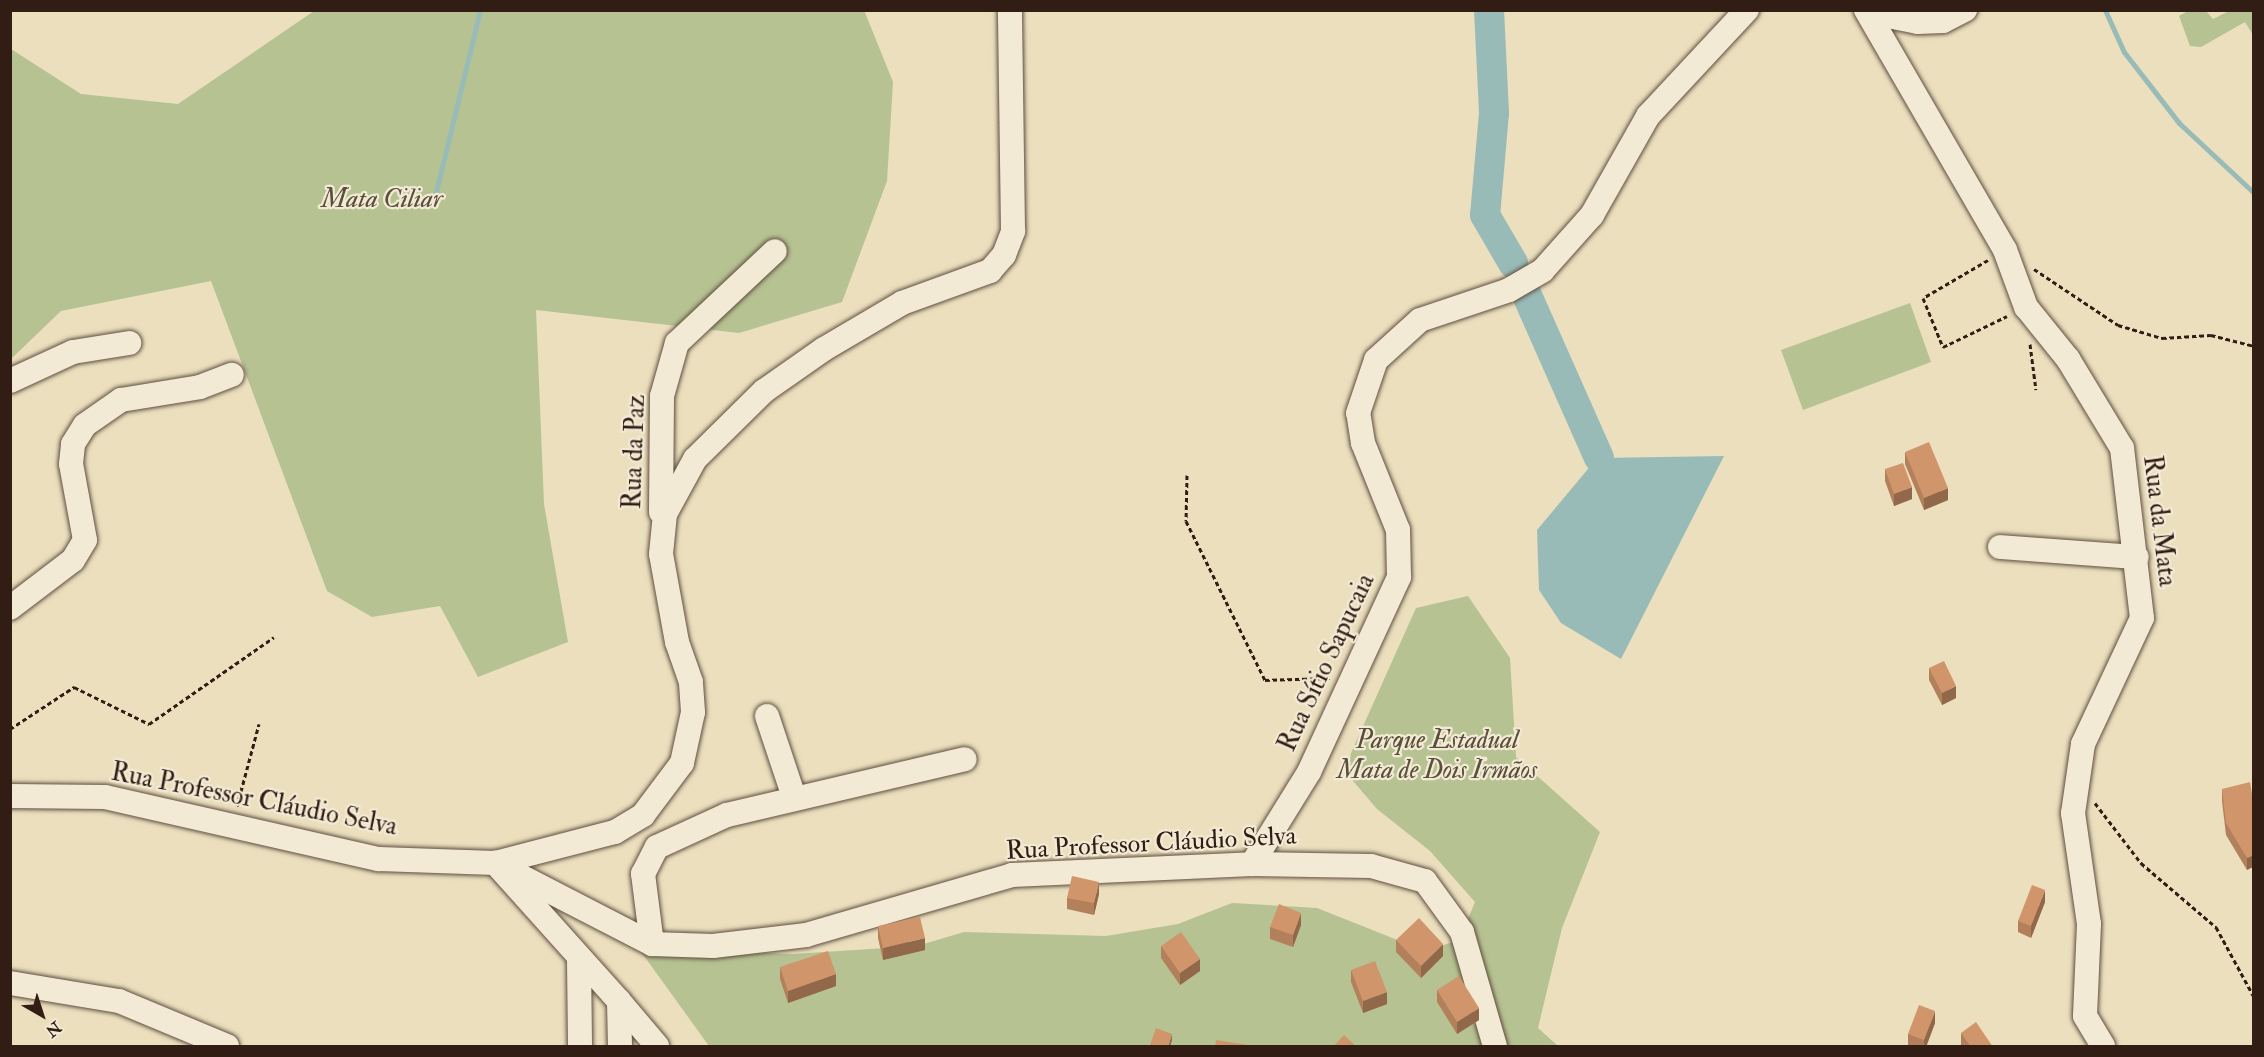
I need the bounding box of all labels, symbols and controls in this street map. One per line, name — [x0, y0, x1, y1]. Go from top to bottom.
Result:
park label: Mata Ciliar — [321, 184, 443, 216]
street label: Rua da Paz — [617, 394, 653, 510]
street label: Rua da Mata — [2135, 454, 2183, 588]
street label: Rua Sítio Sapucaia — [1272, 569, 1382, 757]
park label: Parque Estadual Mata de Dois Irmãos — [1337, 725, 1537, 786]
street label: Rua Professor Cláudio Selva — [108, 757, 400, 843]
street label: Rua Professor Cláudio Selva — [1005, 821, 1297, 867]
north arrow — [12, 985, 72, 1045]
text: N — [41, 1017, 65, 1041]

